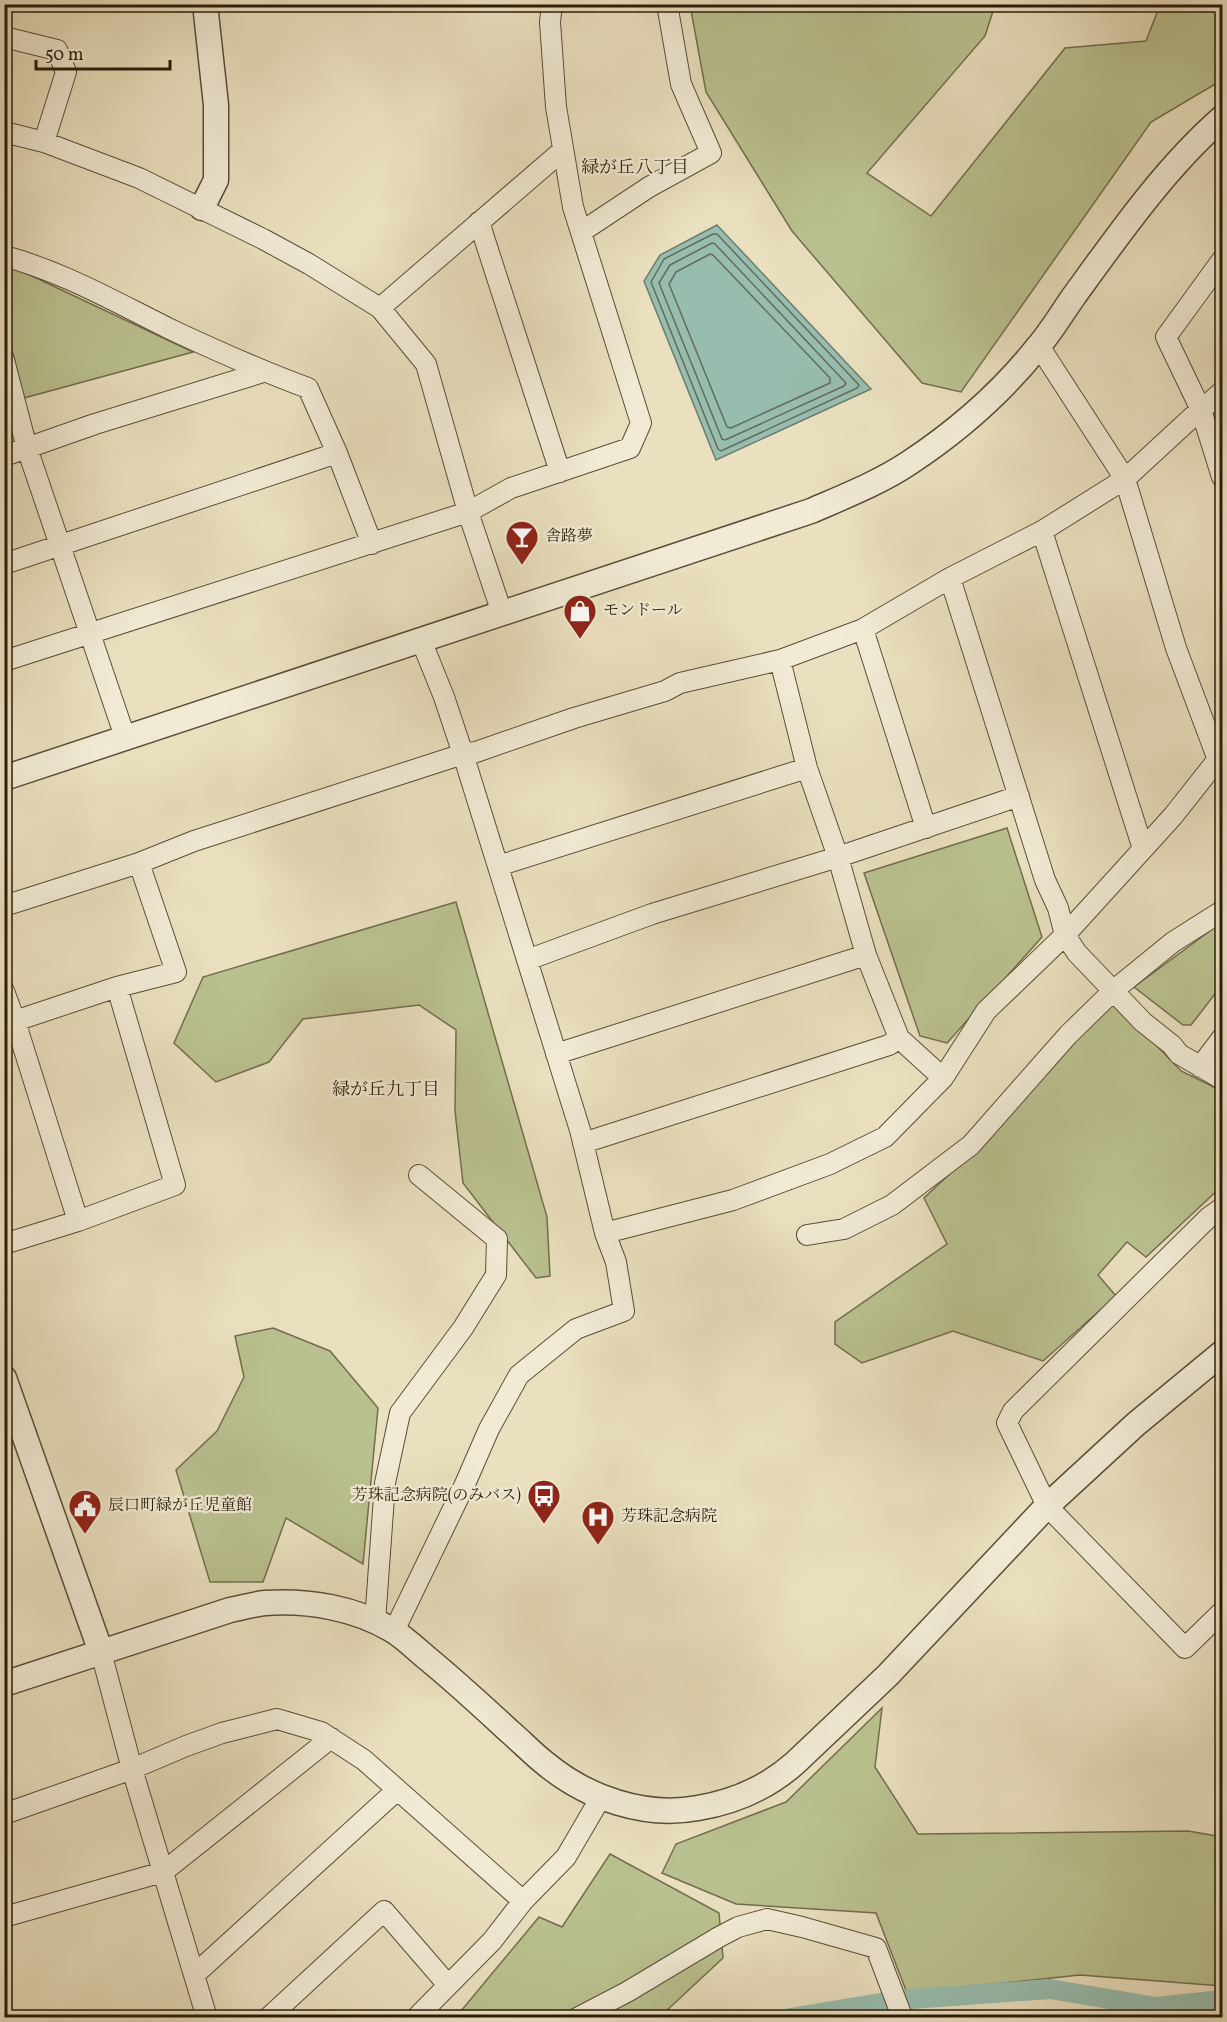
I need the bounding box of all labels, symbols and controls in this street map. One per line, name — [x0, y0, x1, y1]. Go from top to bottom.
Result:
scale bar — [36, 33, 170, 71]
text: 50 m — [45, 43, 84, 68]
district label: 緑が丘八丁目 — [581, 156, 689, 181]
bar icon: 舎路夢 — [504, 519, 540, 566]
place label: 舎路夢 — [545, 526, 593, 548]
shop icon: モンドール — [562, 593, 598, 640]
place label: モンドール — [603, 600, 683, 622]
district label: 緑が丘九丁目 — [332, 1078, 440, 1103]
bus stop icon: 芳珠記念病院(のみバス) — [526, 1478, 562, 1525]
place label: 芳珠記念病院(のみバス) — [352, 1485, 521, 1507]
public building icon: 辰口町緑が丘児童館 — [67, 1488, 103, 1535]
place label: 辰口町緑が丘児童館 — [108, 1495, 252, 1517]
hospital icon: 芳珠記念病院 — [580, 1499, 616, 1546]
place label: 芳珠記念病院 — [621, 1506, 717, 1528]

